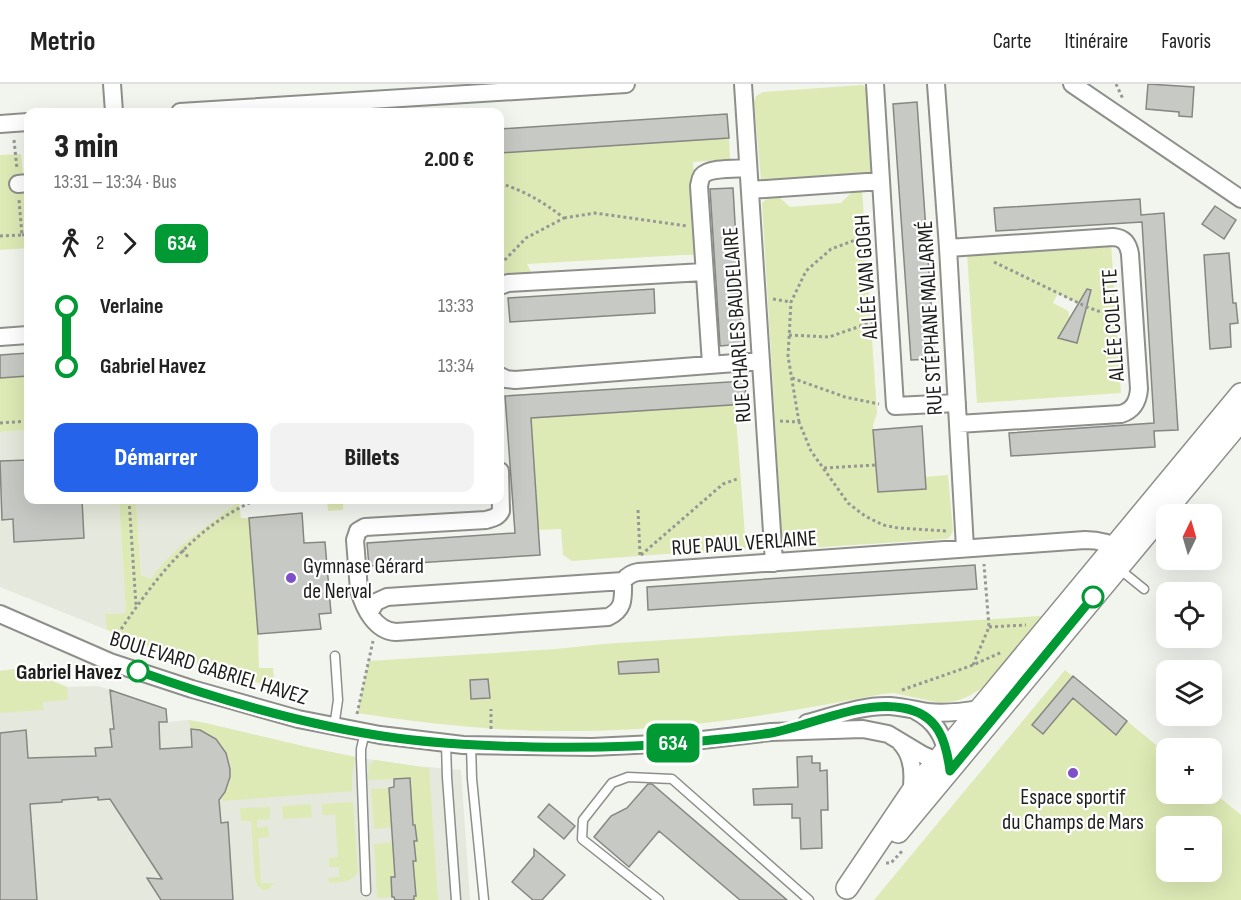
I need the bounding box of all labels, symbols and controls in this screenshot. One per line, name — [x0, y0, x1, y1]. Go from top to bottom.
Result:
text: Metrio — [30, 25, 95, 58]
text: Carte — [993, 29, 1032, 54]
text: Itinéraire — [1065, 29, 1128, 54]
text: Favoris — [1161, 29, 1211, 54]
text: 3 min — [54, 127, 118, 167]
text: 2.00 € — [424, 146, 474, 173]
text: 13:31 – 13:34 · Bus — [54, 170, 177, 194]
street label: ALLÉE VAN GOGH — [849, 214, 884, 341]
street label: RUE STÉPHANE MALLARMÉ — [912, 220, 949, 416]
street label: RUE CHARLES BAUDELAIRE — [717, 226, 758, 424]
icon: walk — [54, 227, 87, 260]
icon: forward — [113, 227, 146, 260]
text: 2 — [96, 231, 104, 255]
text: 634 — [167, 231, 196, 256]
street label: ALLÉE COLETTE — [1096, 268, 1131, 383]
text: Verlaine — [100, 293, 163, 320]
text: 13:33 — [438, 294, 474, 318]
text: Gabriel Havez — [100, 353, 206, 380]
text: 13:34 — [438, 354, 474, 378]
button: Démarrer — [54, 423, 258, 492]
button: Billets — [270, 423, 474, 492]
north arrow — [1156, 504, 1222, 570]
map controls — [1156, 504, 1222, 882]
street label: RUE PAUL VERLAINE — [670, 525, 818, 562]
place label: Gymnase Gérard de Nerval — [303, 553, 424, 605]
marker: Gymnase Gérard de Nerval — [284, 571, 298, 585]
button: locate — [1156, 582, 1222, 648]
unlabelled marker — [1082, 586, 1104, 608]
street label: BOULEVARD GABRIEL HAVEZ — [106, 625, 311, 711]
place label: Gabriel Havez — [16, 659, 123, 686]
marker: Gabriel Havez — [127, 660, 149, 682]
button: layers — [1156, 660, 1222, 726]
line badge: 634 — [638, 724, 708, 762]
text: 634 — [658, 731, 688, 756]
button: + — [1156, 738, 1222, 804]
marker: Espace sportif du Champs de Mars — [1066, 766, 1080, 780]
place label: Espace sportif du Champs de Mars — [1002, 784, 1144, 836]
button: − — [1156, 816, 1222, 882]

